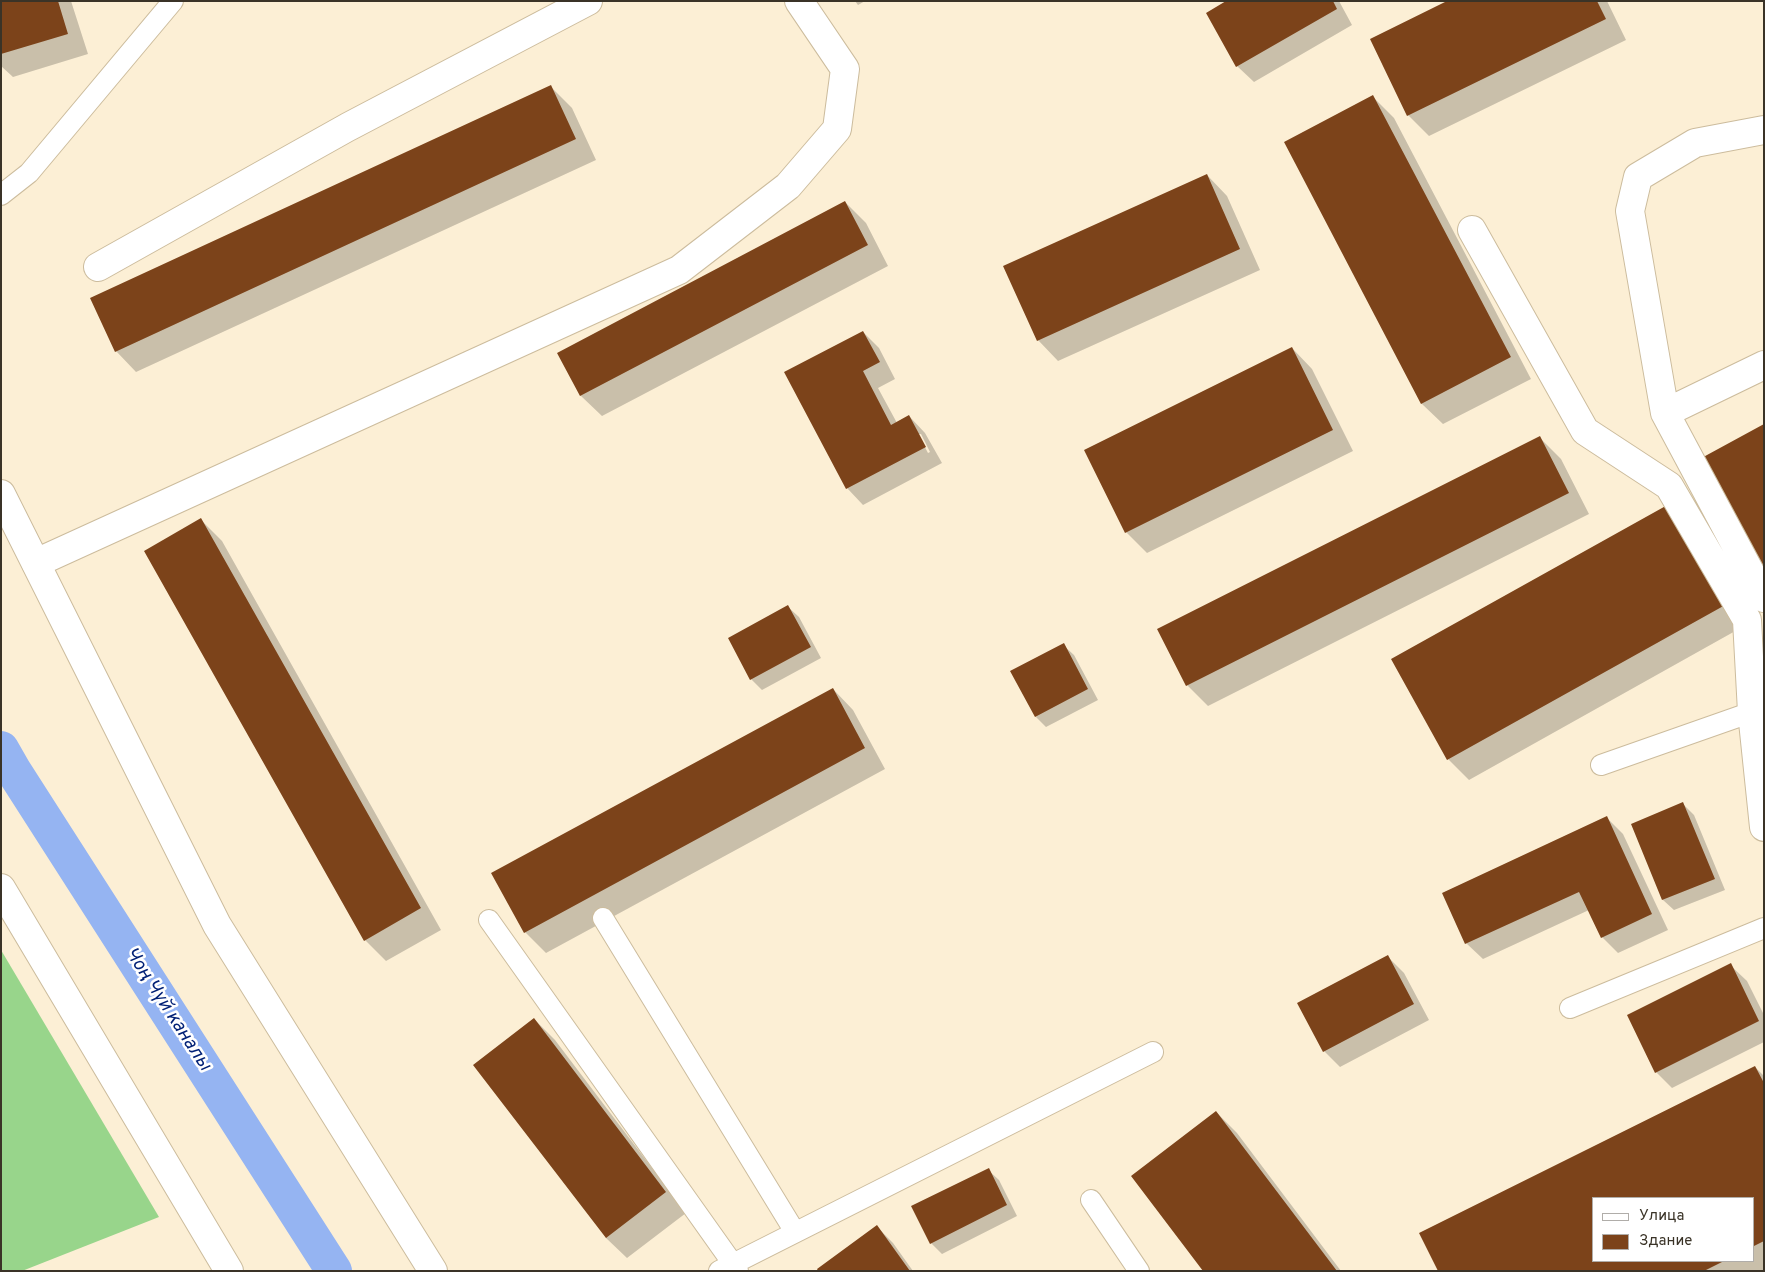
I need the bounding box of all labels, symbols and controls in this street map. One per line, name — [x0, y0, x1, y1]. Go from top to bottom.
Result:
water label: Чоң Чүй каналы — [119, 944, 215, 1076]
legend — [1592, 1197, 1755, 1262]
text: Улица — [1639, 1207, 1684, 1226]
text: Здание — [1639, 1232, 1692, 1251]

